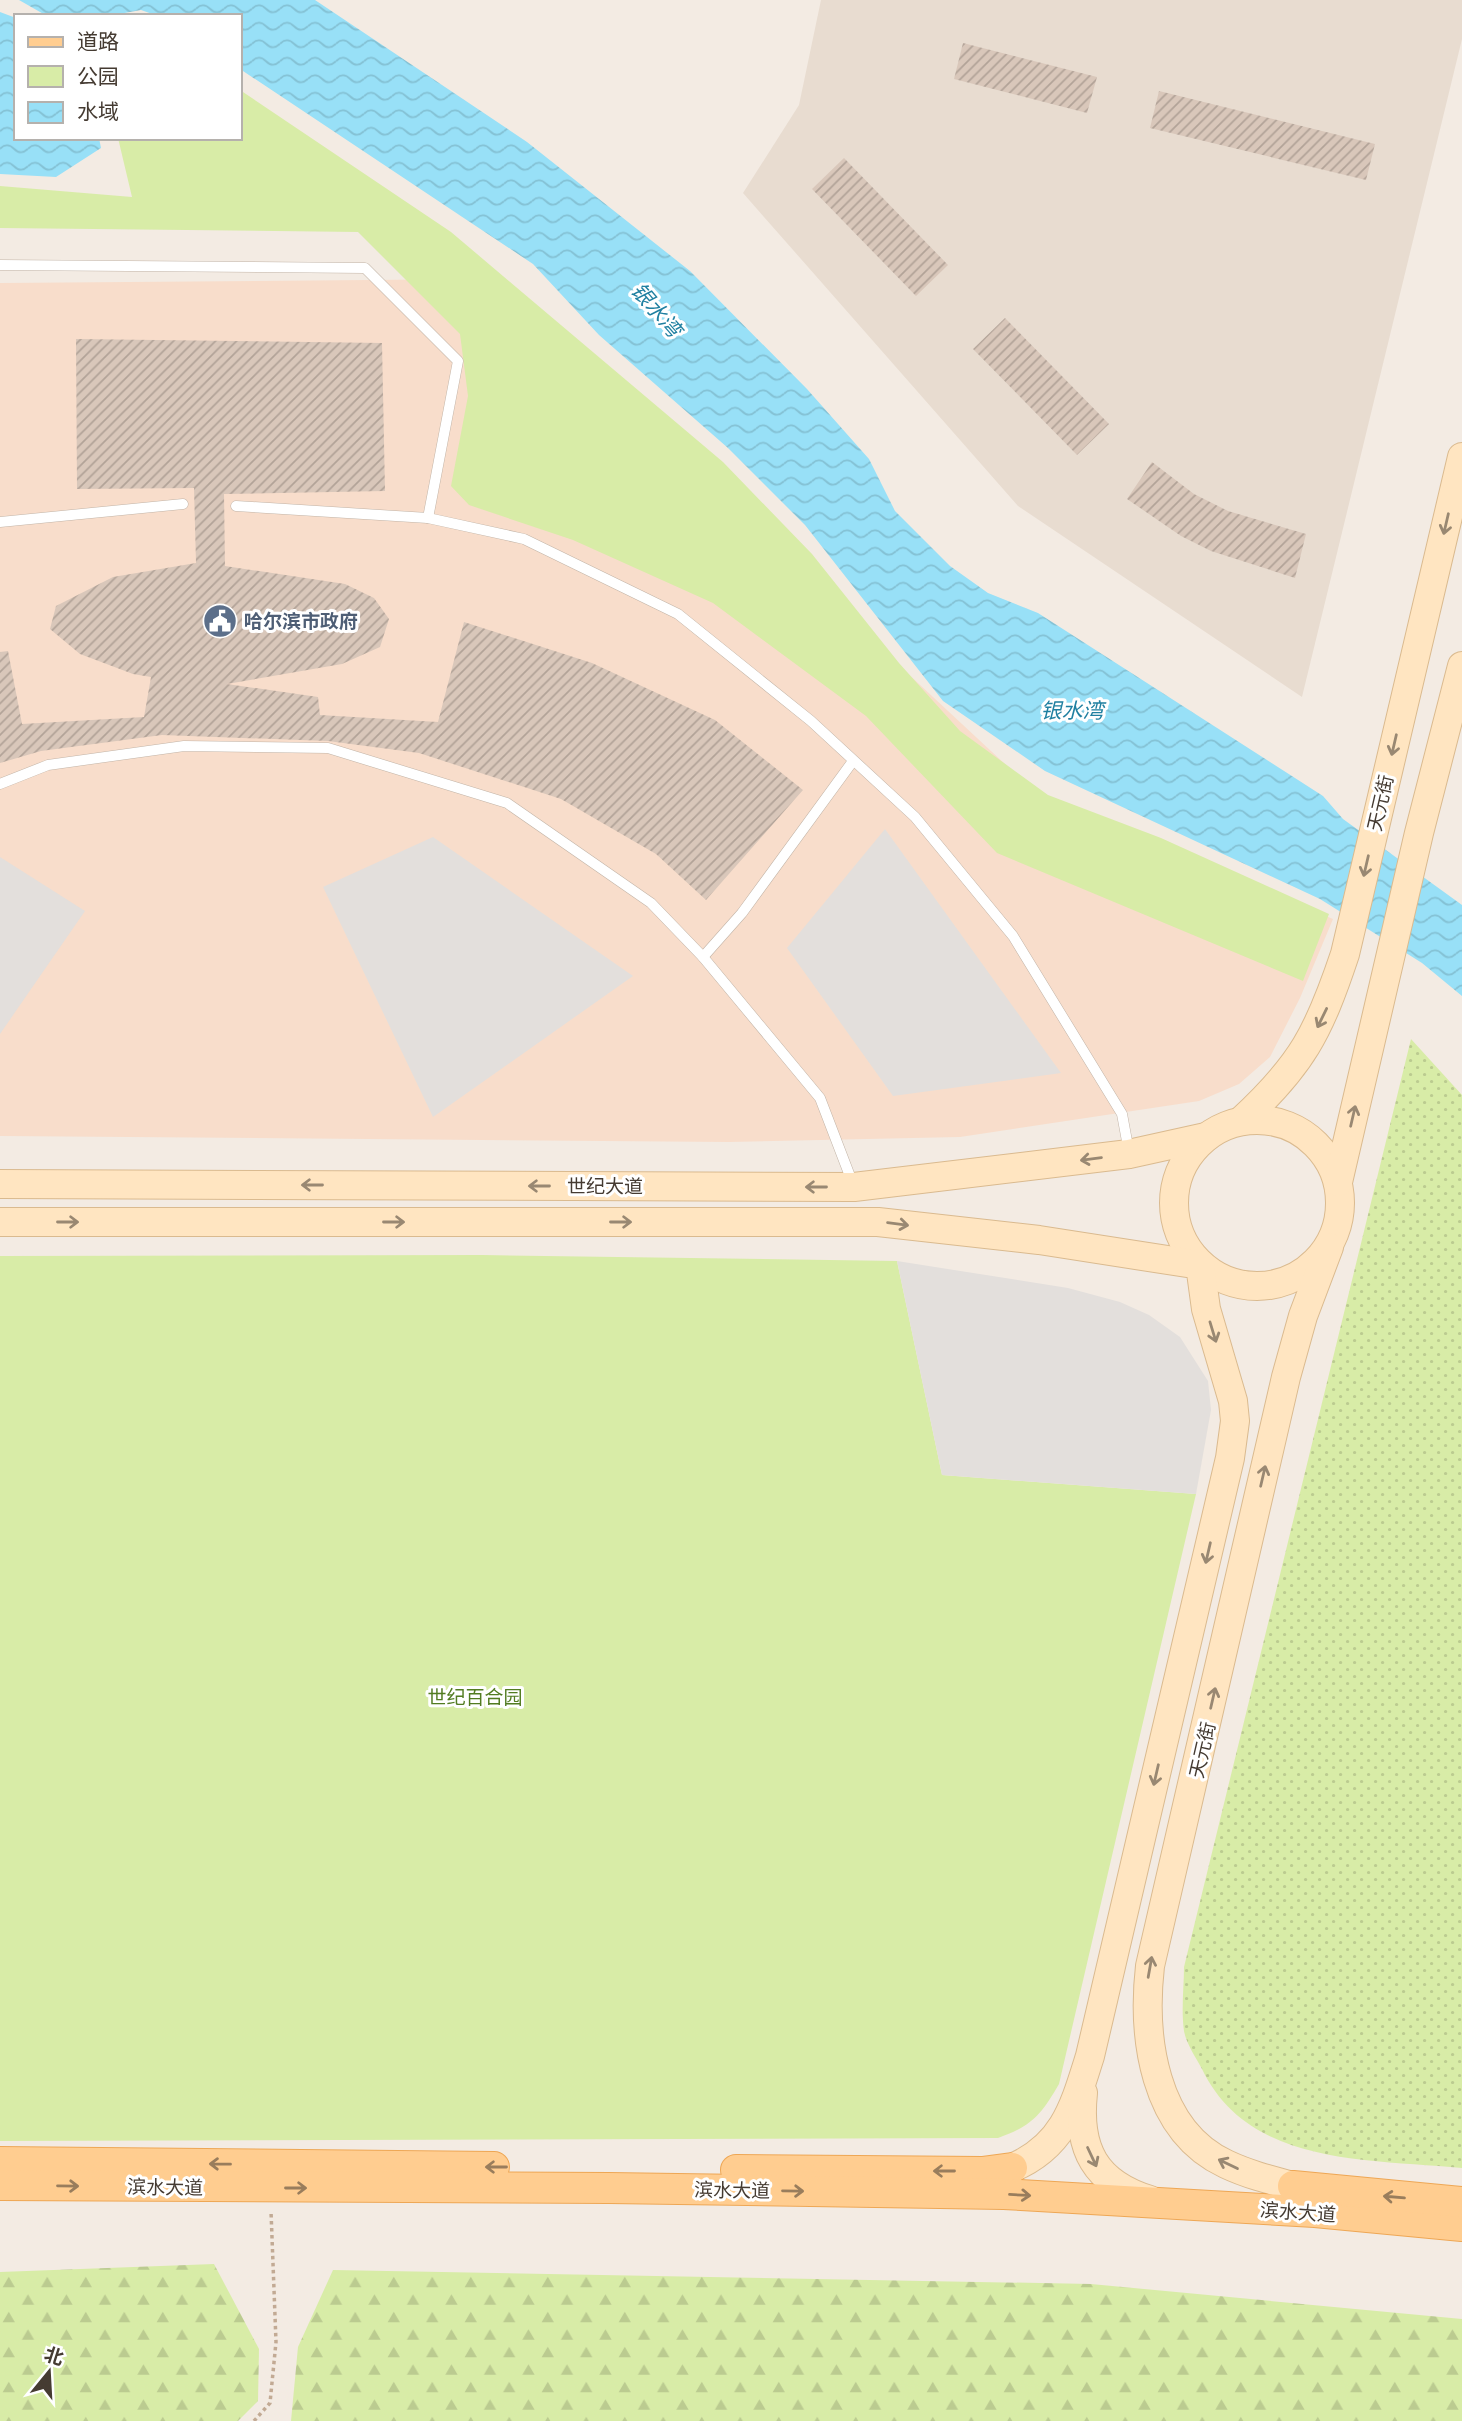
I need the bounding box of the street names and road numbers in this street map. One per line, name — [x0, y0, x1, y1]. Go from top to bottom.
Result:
street label: 天元街 — [1363, 773, 1398, 833]
street label: 世纪大道 — [567, 1175, 643, 1198]
street label: 天元街 — [1185, 1720, 1220, 1780]
street label: 滨水大道 — [127, 2175, 203, 2200]
street label: 滨水大道 — [694, 2178, 770, 2203]
street label: 滨水大道 — [1259, 2198, 1337, 2227]

